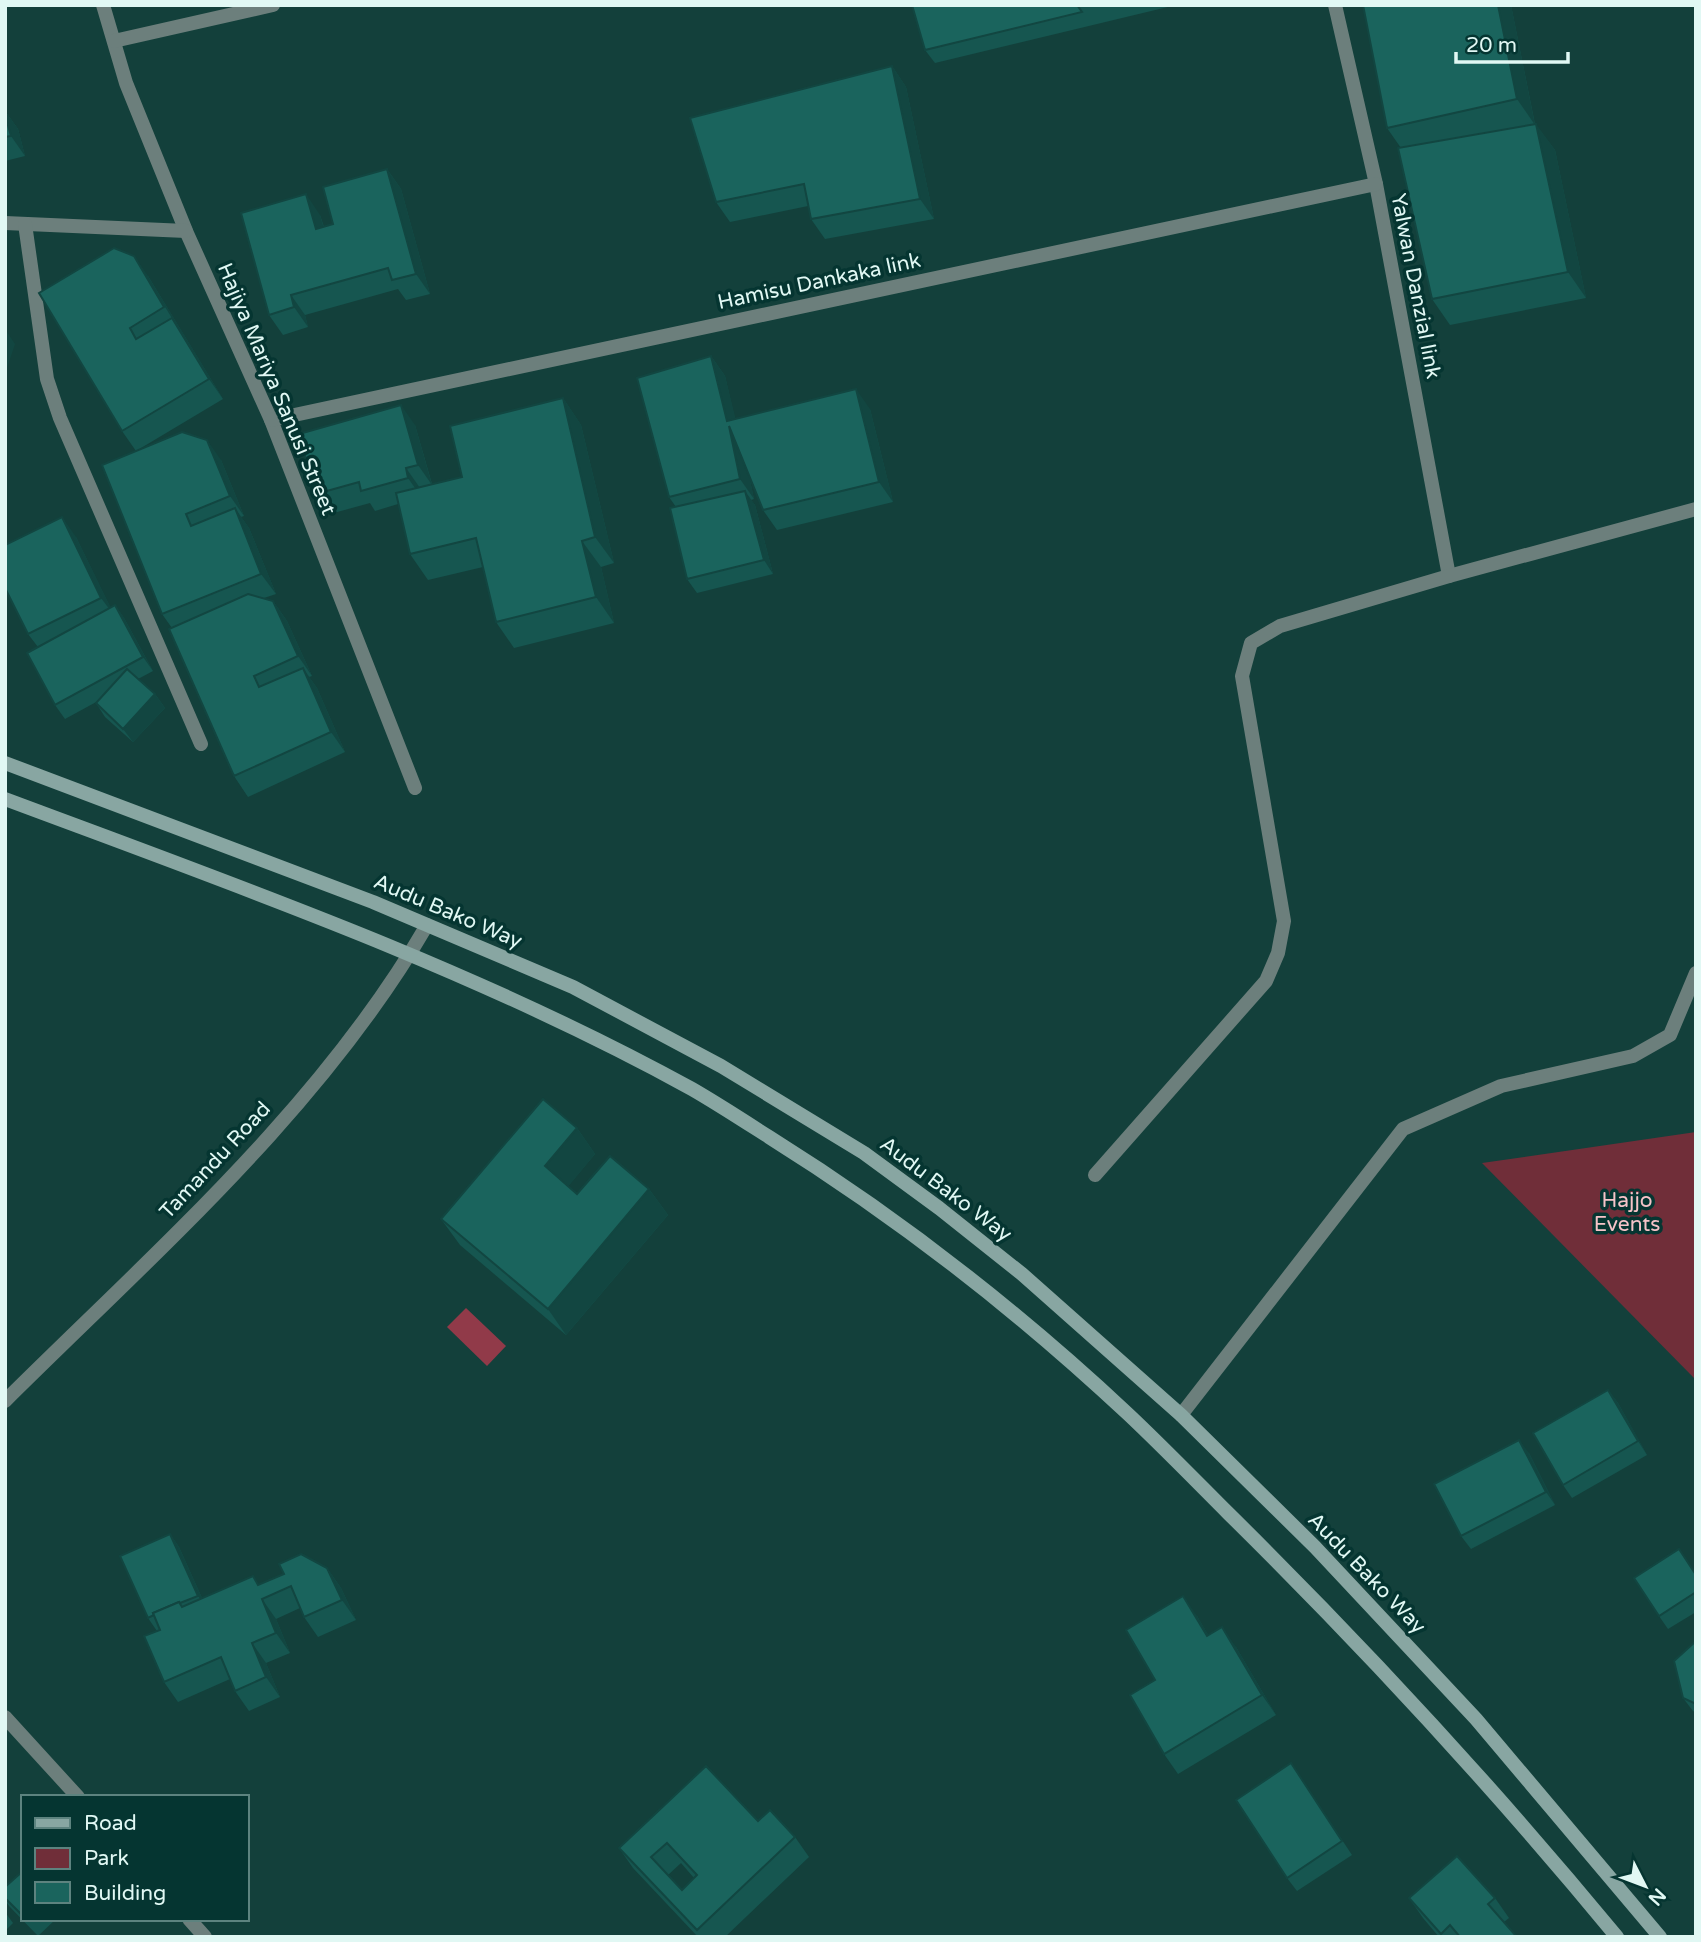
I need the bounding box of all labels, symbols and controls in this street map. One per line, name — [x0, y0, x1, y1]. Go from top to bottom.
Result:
scale bar — [1456, 21, 1568, 65]
text: 20 m — [1466, 33, 1517, 58]
street label: Yalwan Danzial link — [1385, 191, 1446, 381]
street label: Hamisu Dankaka link — [715, 248, 923, 315]
street label: Hajiya Mariya Sanusi Street — [212, 259, 341, 519]
street label: Audu Bako Way — [370, 869, 526, 954]
street label: Tamandu Road — [155, 1097, 276, 1224]
street label: Audu Bako Way — [875, 1132, 1017, 1247]
park label: Hajjo Events — [1594, 1188, 1660, 1237]
street label: Audu Bako Way — [1302, 1508, 1431, 1639]
legend — [21, 1795, 248, 1921]
text: Road — [84, 1811, 137, 1836]
text: Park — [84, 1846, 129, 1871]
north arrow — [1610, 1851, 1680, 1921]
text: Building — [84, 1881, 166, 1906]
text: N — [1644, 1884, 1670, 1910]

